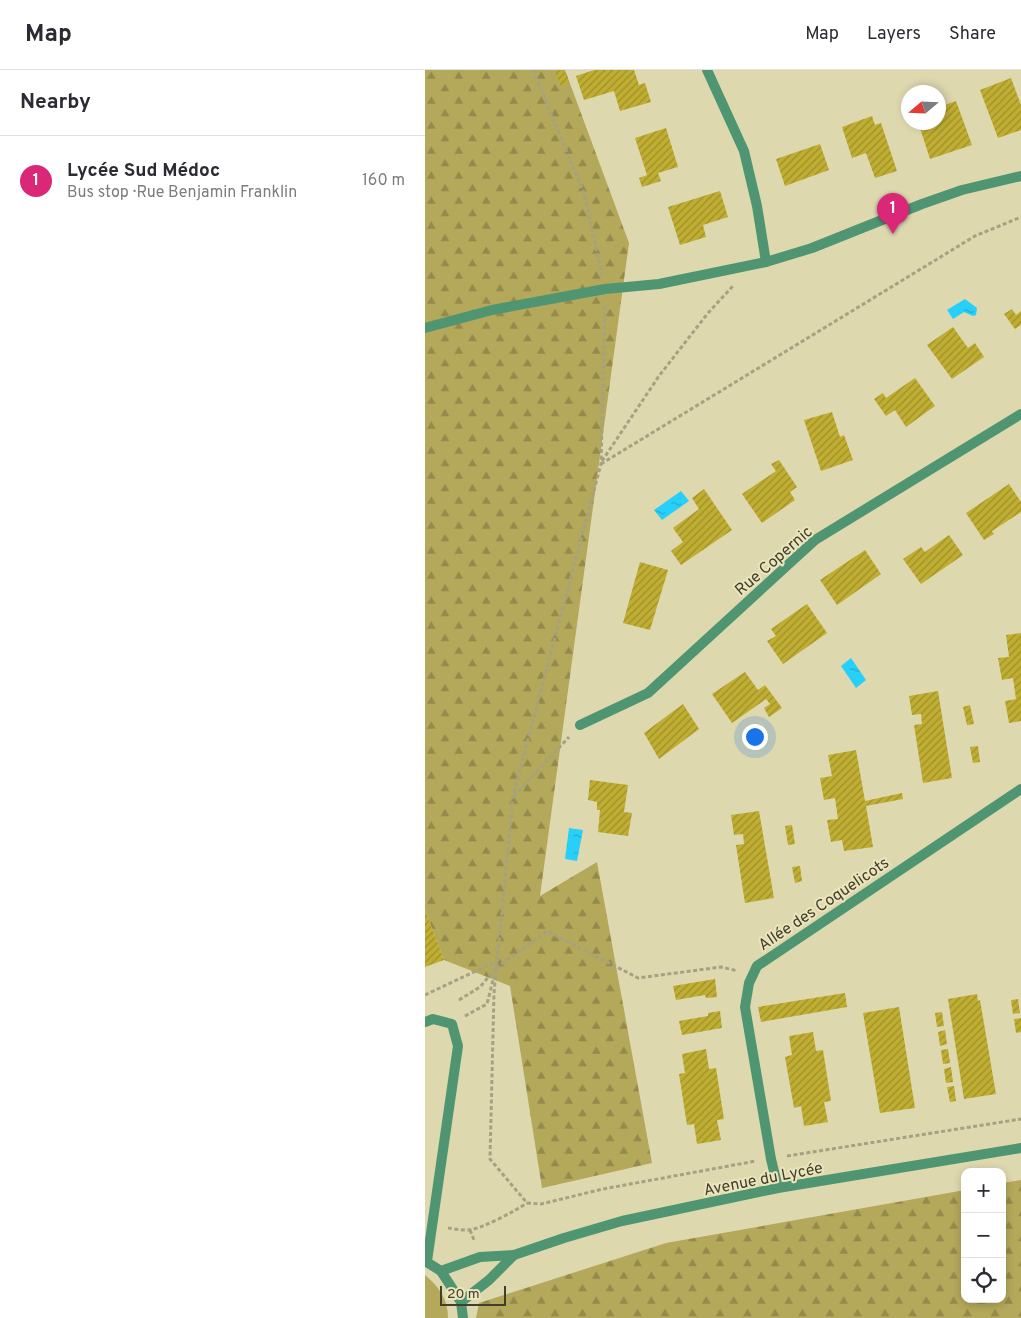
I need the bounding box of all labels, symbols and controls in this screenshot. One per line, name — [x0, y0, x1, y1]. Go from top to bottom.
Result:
text: Map — [25, 20, 72, 50]
text: Map — [805, 23, 839, 46]
text: Layers — [867, 23, 921, 46]
text: Share — [949, 23, 996, 46]
north arrow — [901, 85, 946, 130]
text: Nearby — [20, 89, 91, 116]
text: Lycée Sud Médoc — [67, 159, 220, 183]
text: 1 — [33, 171, 39, 191]
text: 160 m — [362, 171, 405, 191]
text: Bus stop · Rue Benjamin Franklin — [67, 183, 297, 203]
pin: 1 — [877, 193, 909, 234]
street label: Rue Copernic — [731, 522, 817, 601]
your location — [742, 724, 768, 750]
street label: Allée des Coquelicots — [755, 853, 893, 956]
street label: Avenue du Lycée — [702, 1159, 825, 1201]
map controls — [961, 1168, 1006, 1303]
button: + — [961, 1168, 1006, 1213]
button: − — [961, 1213, 1006, 1258]
button: locate — [961, 1258, 1006, 1303]
scale bar — [440, 1283, 506, 1306]
text: 20 m — [447, 1286, 480, 1303]

